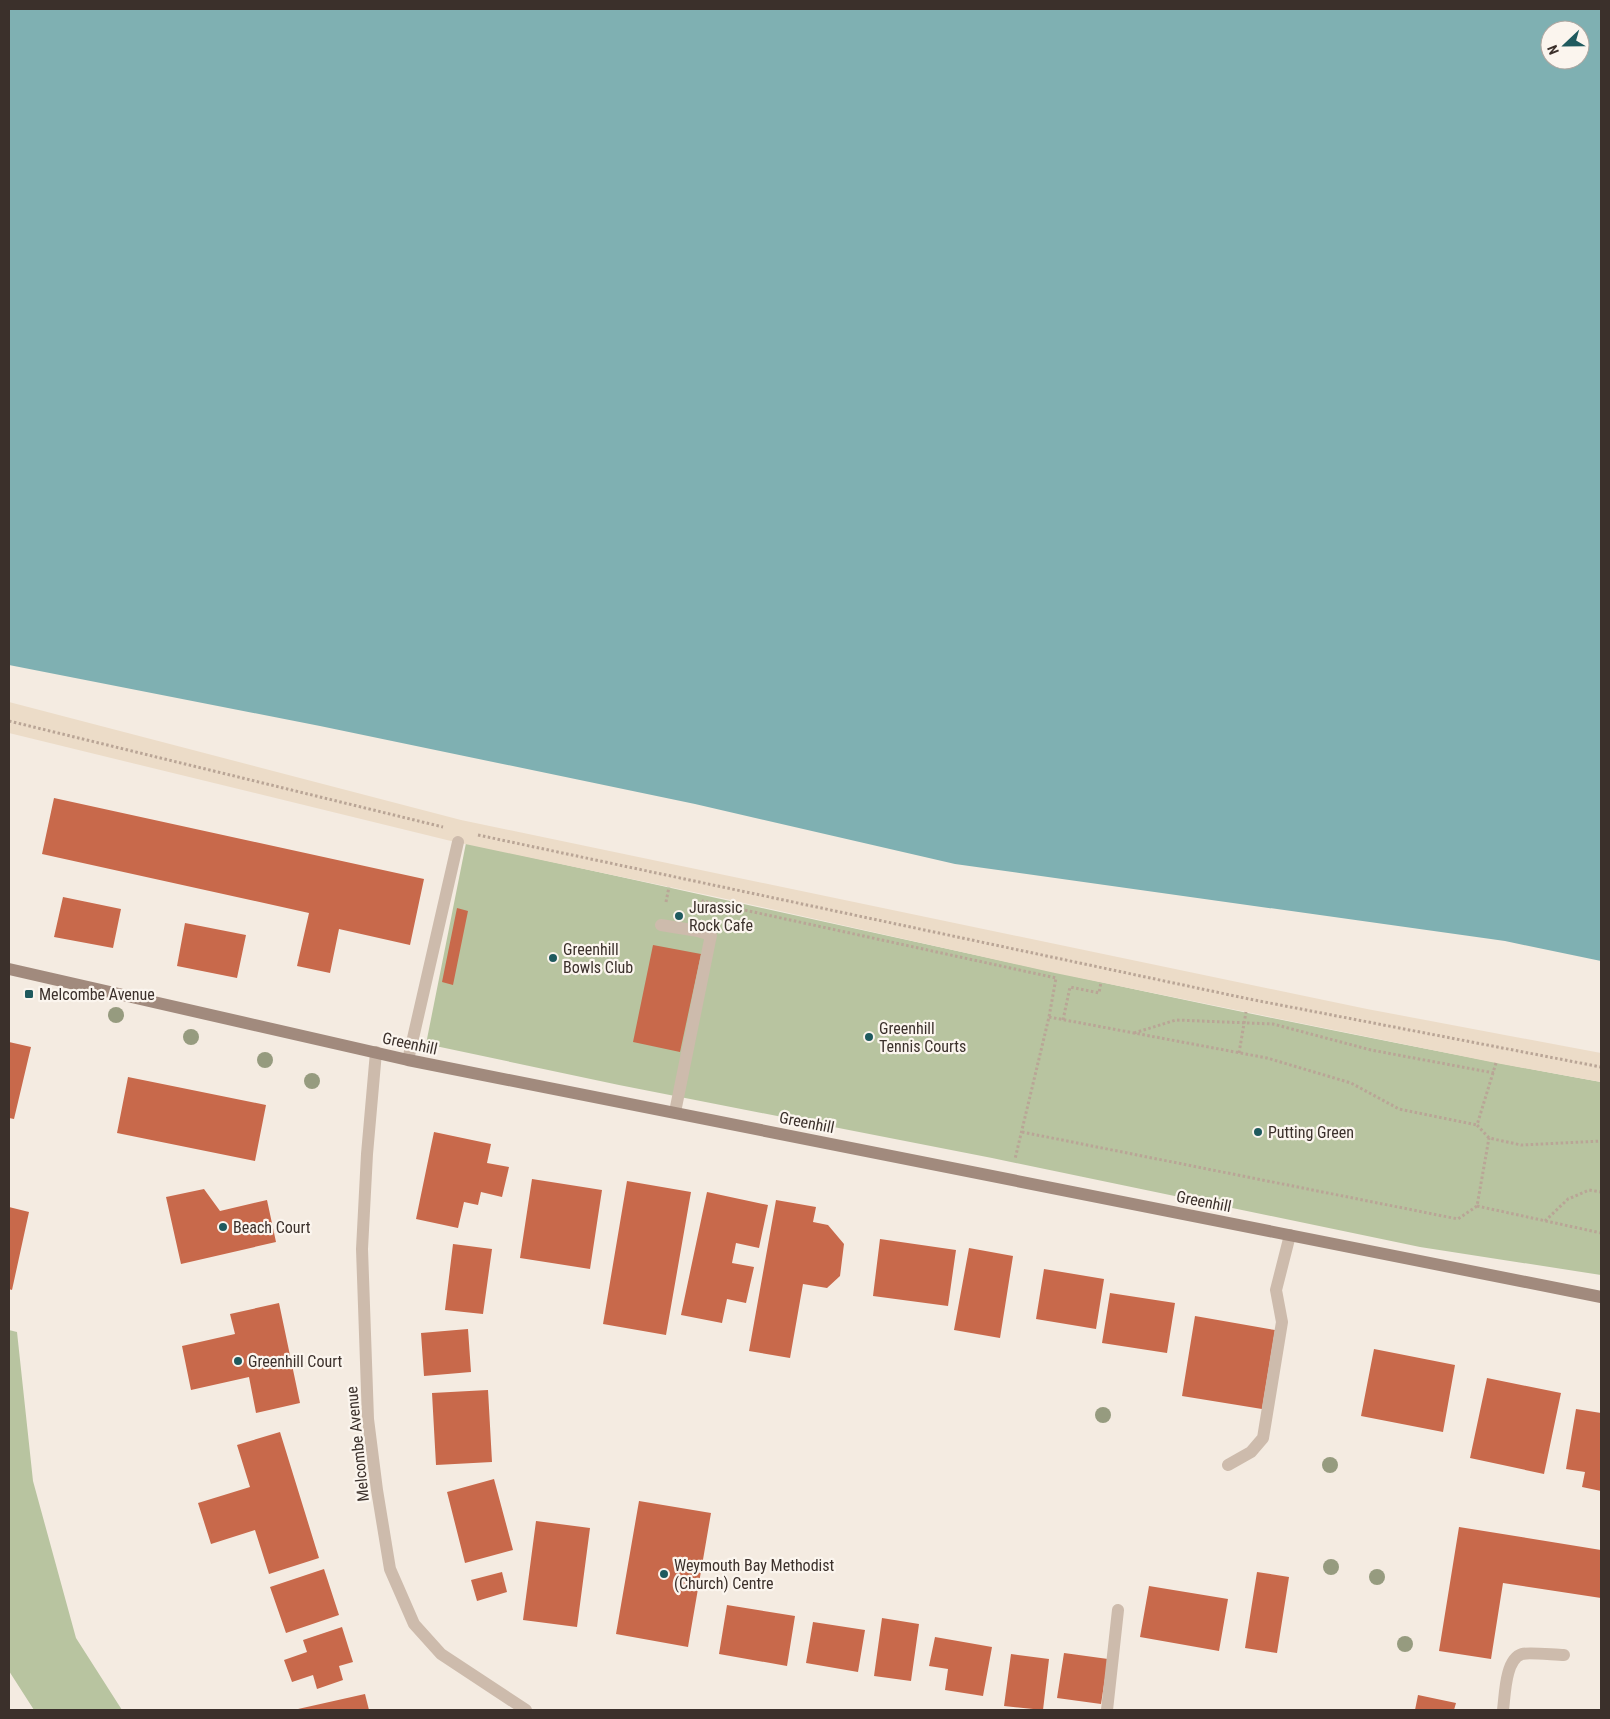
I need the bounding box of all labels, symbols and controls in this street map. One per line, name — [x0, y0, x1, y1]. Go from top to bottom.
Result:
north arrow — [1540, 20, 1590, 70]
text: N — [1544, 43, 1562, 57]
place label: Jurassic Rock Cafe — [689, 898, 753, 935]
marker: Jurassic Rock Cafe — [673, 910, 685, 922]
place label: Greenhill Bowls Club — [563, 940, 633, 977]
marker: Greenhill Bowls Club — [547, 952, 559, 964]
place label: Melcombe Avenue — [39, 985, 155, 1004]
marker: Melcombe Avenue — [23, 988, 35, 1000]
place label: Greenhill Tennis Courts — [879, 1019, 966, 1056]
street label: Greenhill — [381, 1028, 439, 1059]
marker: Greenhill Tennis Courts — [863, 1031, 875, 1043]
street label: Greenhill — [778, 1108, 836, 1137]
place label: Putting Green — [1268, 1123, 1354, 1142]
marker: Putting Green — [1252, 1126, 1264, 1138]
street label: Greenhill — [1175, 1187, 1233, 1216]
place label: Beach Court — [233, 1218, 311, 1237]
marker: Beach Court — [217, 1221, 229, 1233]
place label: Greenhill Court — [248, 1352, 342, 1371]
marker: Greenhill Court — [232, 1355, 244, 1367]
street label: Melcombe Avenue — [342, 1385, 373, 1503]
place label: Weymouth Bay Methodist (Church) Centre — [674, 1556, 835, 1593]
marker: Weymouth Bay Methodist (Church) Centre — [658, 1568, 670, 1580]

